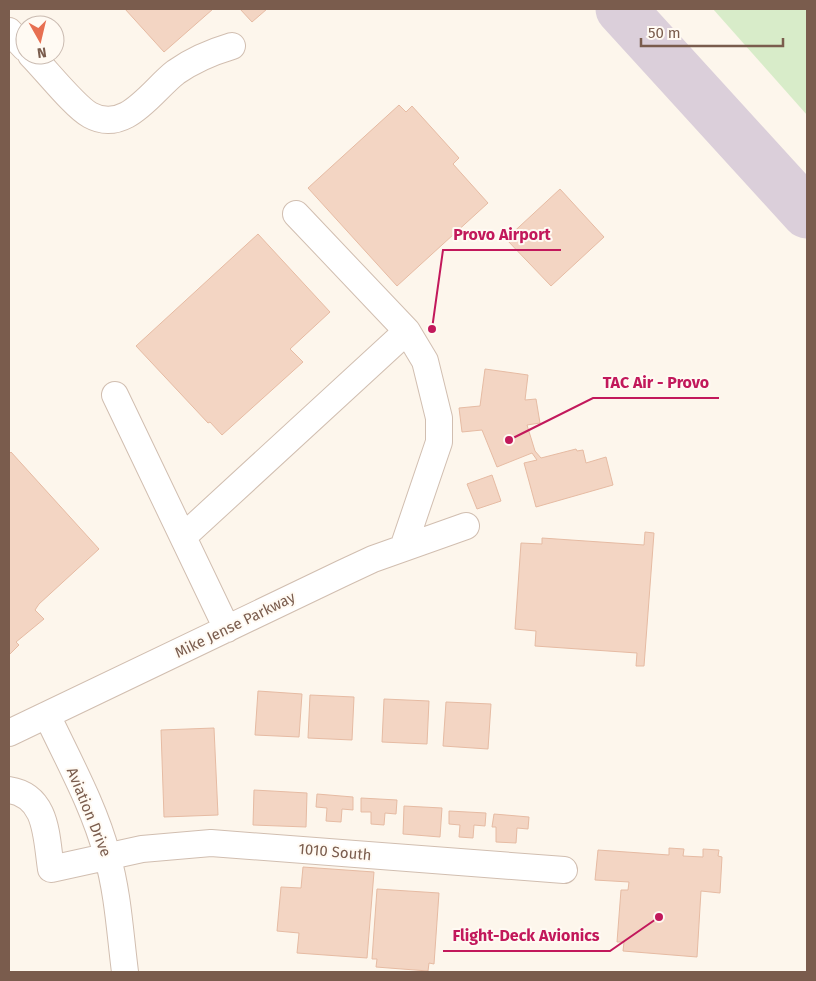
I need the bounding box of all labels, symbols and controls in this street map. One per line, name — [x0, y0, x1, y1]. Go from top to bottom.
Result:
north arrow — [15, 15, 65, 65]
scale bar — [641, 15, 784, 47]
text: 50 m — [648, 24, 681, 42]
text: N — [36, 43, 48, 61]
callout: Provo Airport — [443, 219, 561, 250]
text: Provo Airport — [453, 225, 552, 244]
callout: TAC Air - Provo — [593, 367, 719, 398]
text: TAC Air - Provo — [603, 373, 709, 392]
street label: Mike Jense Parkway — [172, 588, 299, 662]
street label: Aviation Drive — [63, 765, 115, 859]
street label: 1010 South — [298, 840, 372, 864]
callout: Flight-Deck Avionics — [443, 920, 610, 951]
text: Flight-Deck Avionics — [452, 926, 600, 945]

